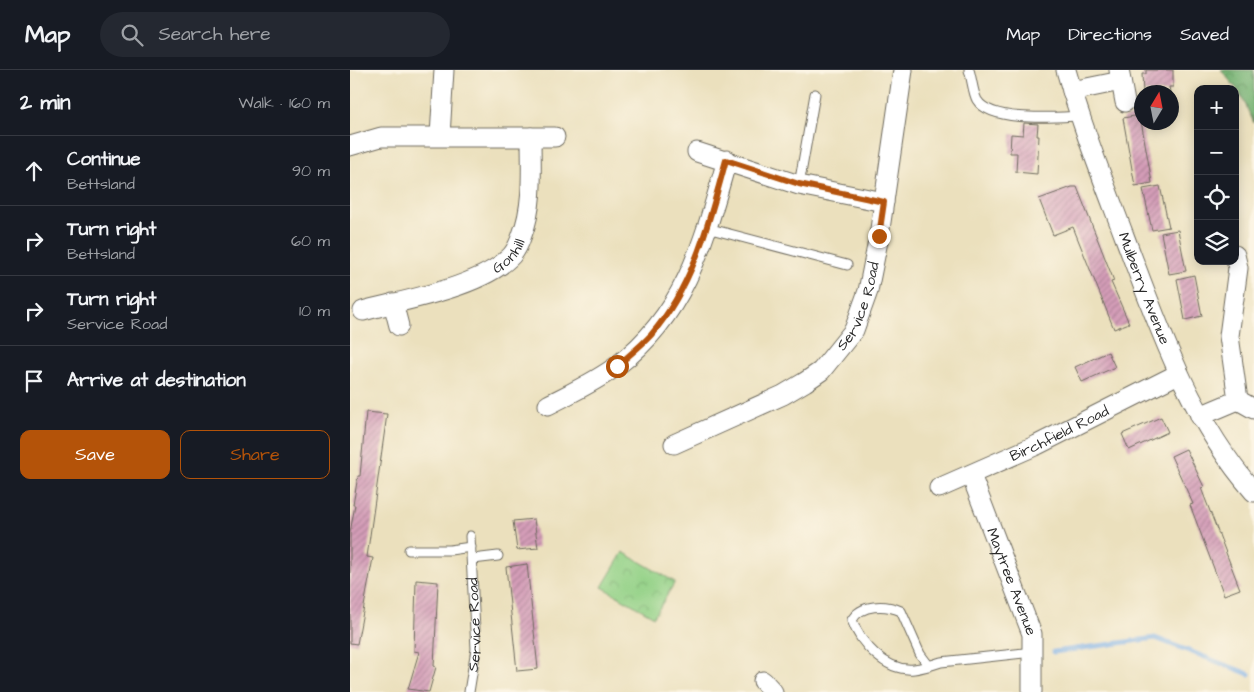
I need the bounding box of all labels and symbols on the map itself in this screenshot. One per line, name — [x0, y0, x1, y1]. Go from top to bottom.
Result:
north arrow — [1134, 85, 1179, 130]
route end — [868, 225, 891, 248]
street label: Mulberry Avenue — [1113, 229, 1176, 348]
street label: Gonhill — [488, 235, 530, 278]
street label: Service Road — [831, 260, 884, 355]
route start — [606, 355, 629, 378]
street label: Birchfield Road — [1006, 400, 1113, 466]
street label: Maytree Avenue — [982, 525, 1042, 638]
street label: Service Road — [462, 577, 487, 673]

